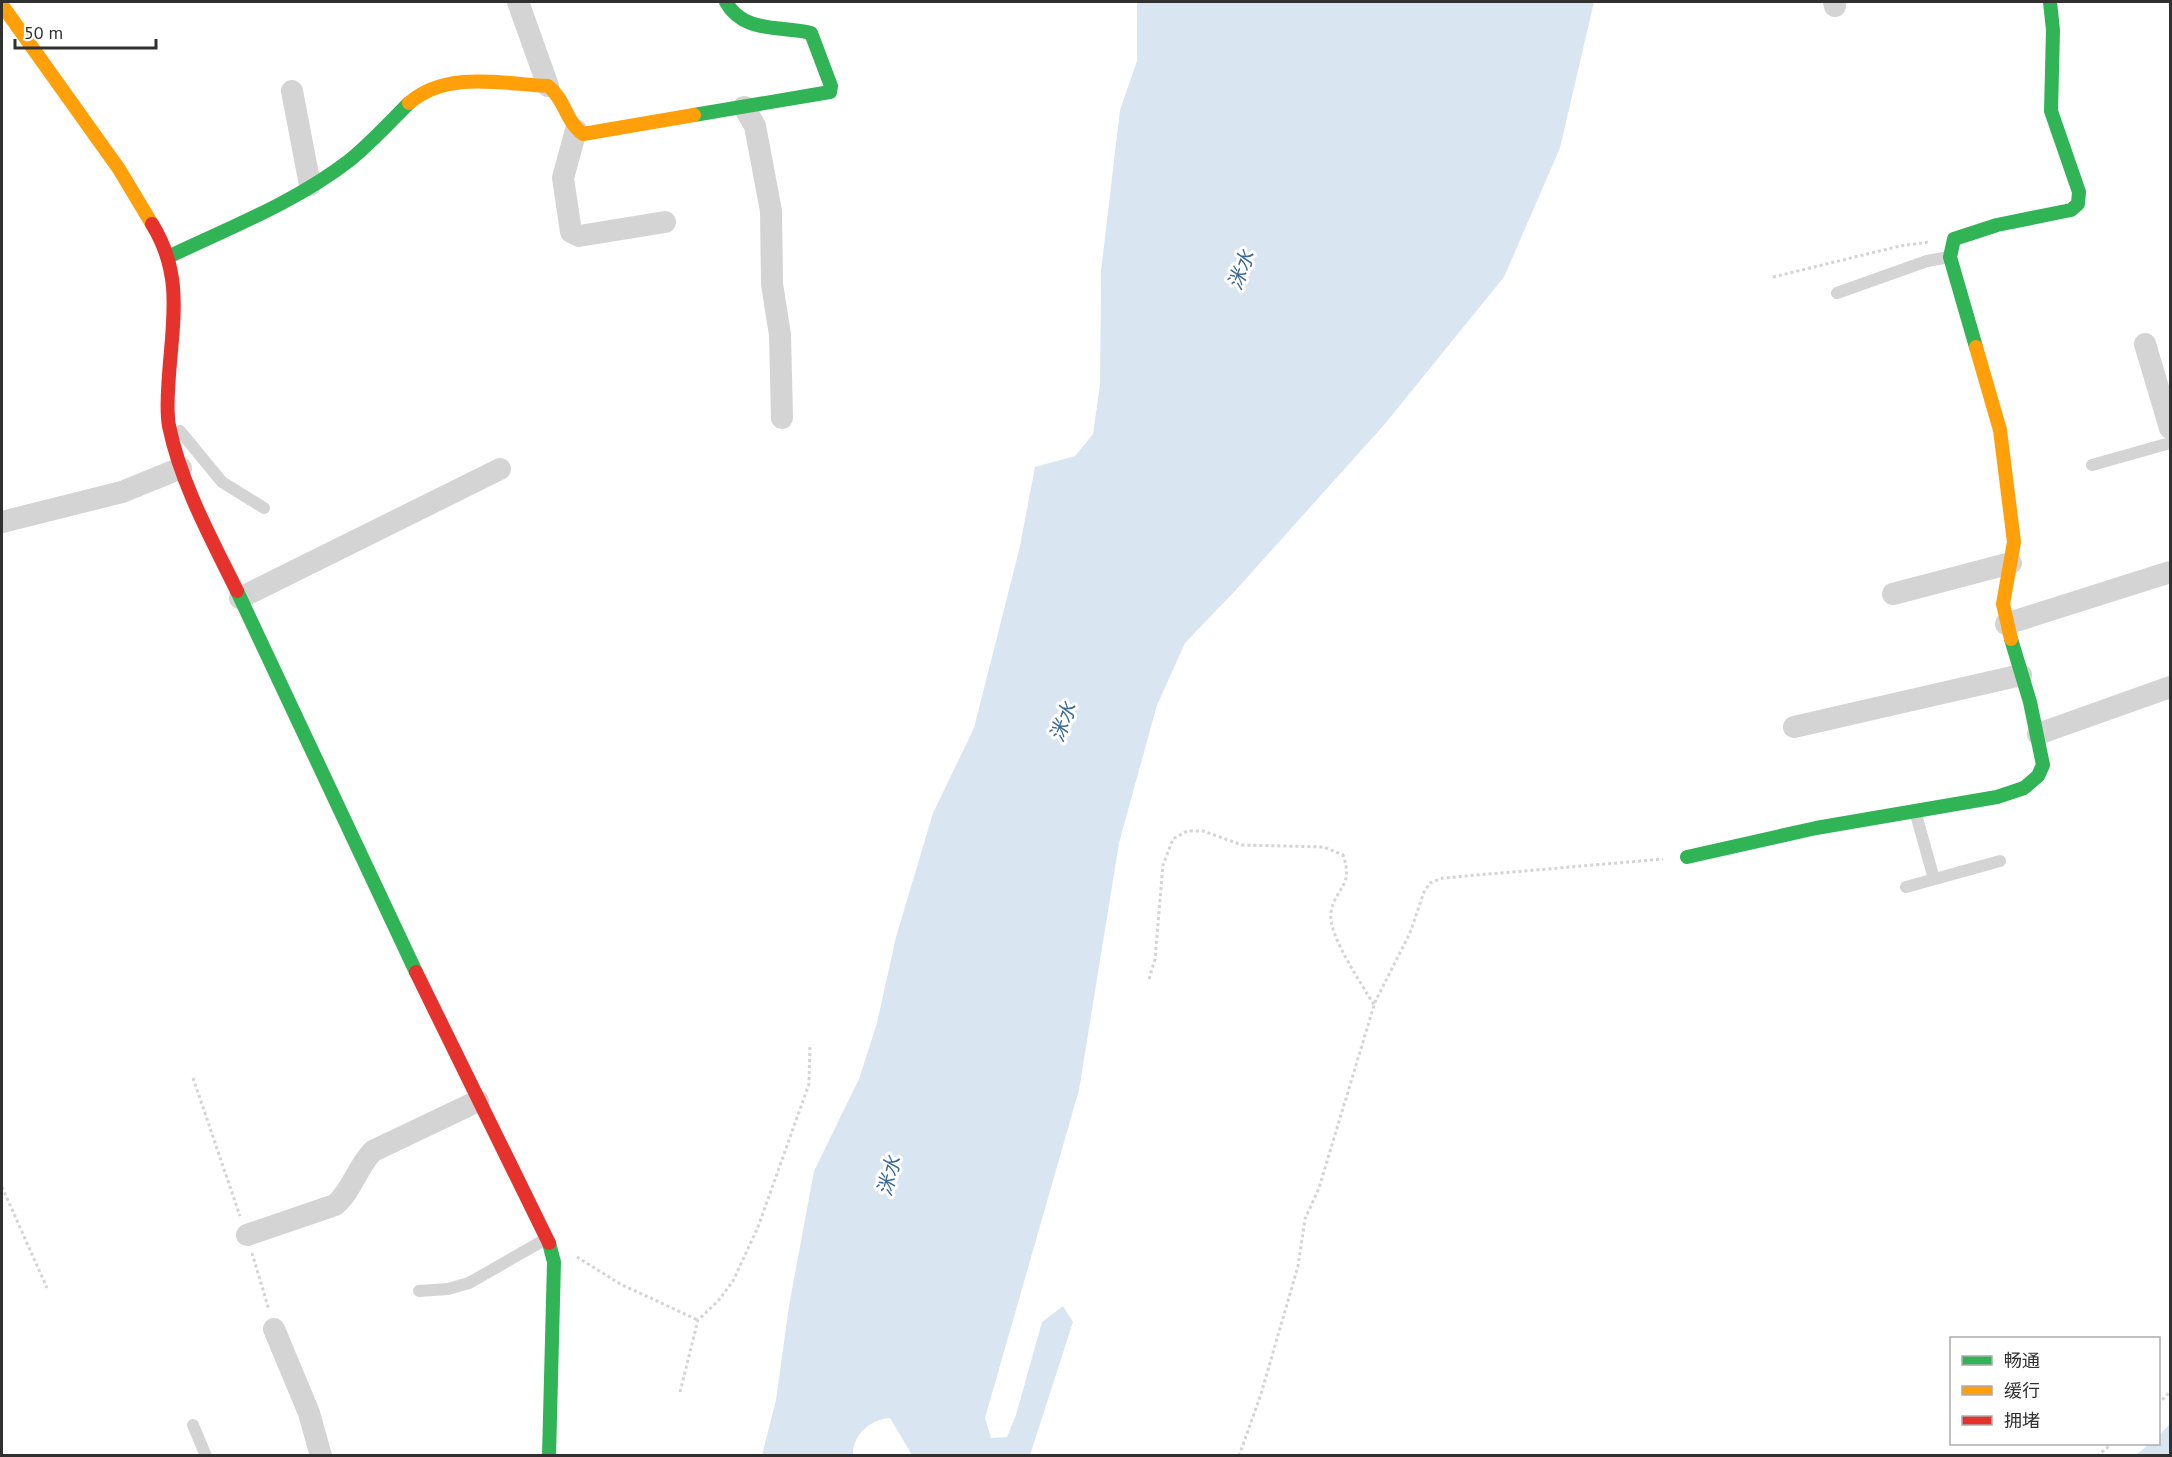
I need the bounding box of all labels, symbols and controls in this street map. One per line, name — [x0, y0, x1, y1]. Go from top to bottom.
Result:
scale bar — [15, 12, 156, 50]
text: 50 m — [24, 21, 63, 44]
water label: 洣水 — [1222, 246, 1261, 293]
water label: 洣水 — [1044, 698, 1083, 745]
water label: 洣水 — [871, 1152, 907, 1199]
legend — [1950, 1337, 2160, 1445]
text: 畅通 — [2004, 1349, 2040, 1372]
text: 缓行 — [2004, 1379, 2040, 1402]
text: 拥堵 — [2004, 1409, 2040, 1432]

